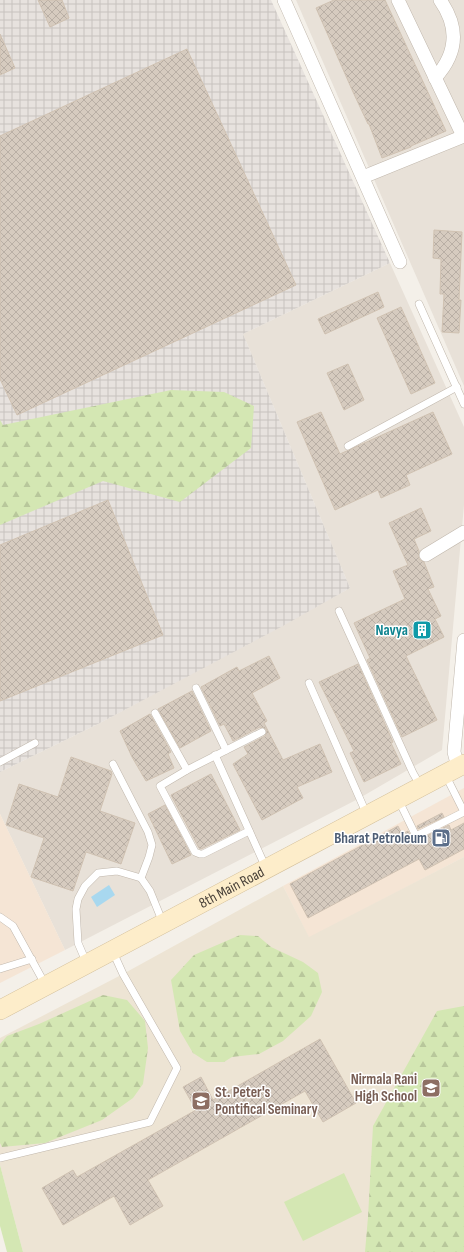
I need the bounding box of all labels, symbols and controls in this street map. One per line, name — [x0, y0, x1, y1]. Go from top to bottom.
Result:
building icon: Navya — [411, 619, 433, 641]
place label: Navya — [376, 621, 408, 640]
fuel station icon: Bharat Petroleum — [430, 827, 452, 849]
place label: Bharat Petroleum — [334, 829, 427, 848]
street label: 8th Main Road — [196, 863, 268, 913]
place label: Nirmala Rani High School — [351, 1070, 417, 1106]
school or university icon: Nirmala Rani High School — [420, 1077, 442, 1099]
place label: St. Peter's Pontifical Seminary — [215, 1083, 319, 1119]
school or university icon: St. Peter's Pontifical Seminary — [190, 1090, 212, 1112]

